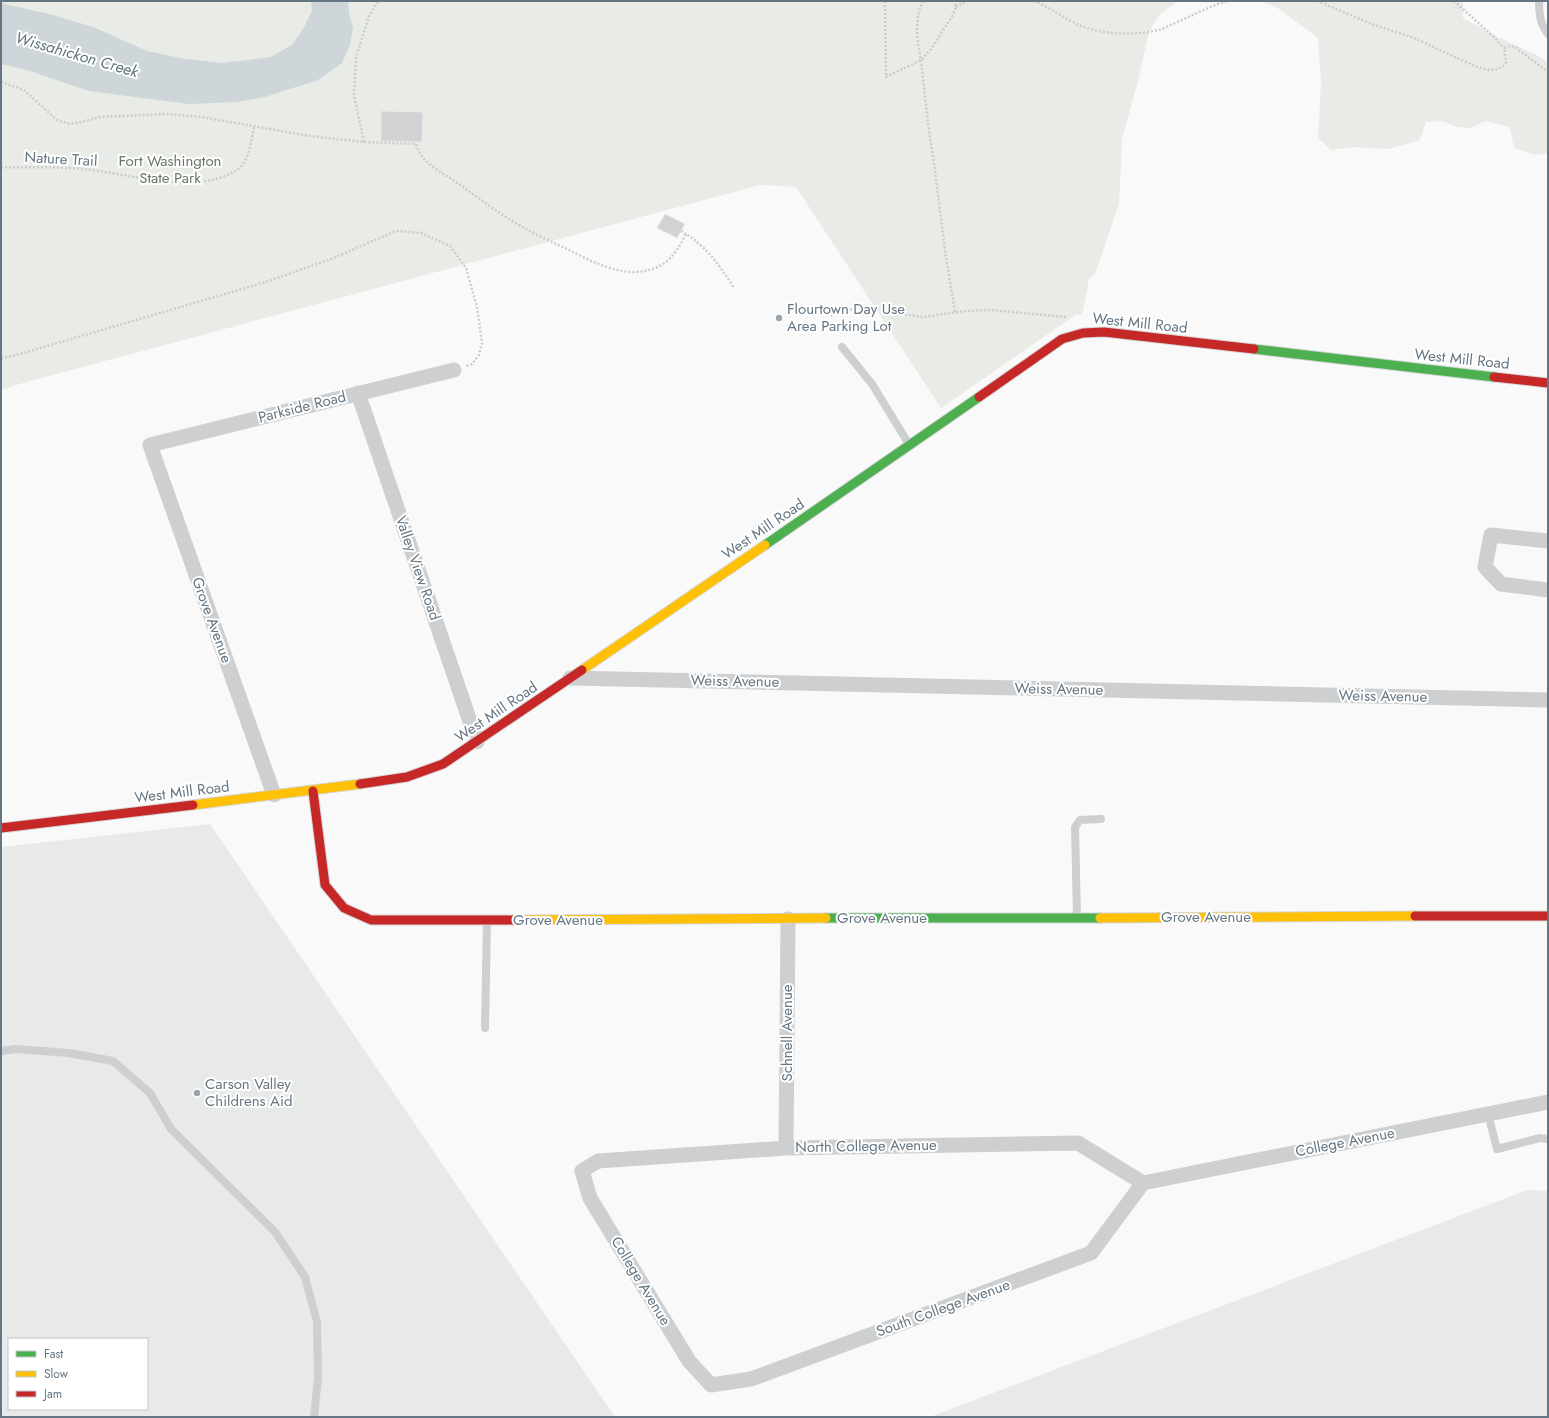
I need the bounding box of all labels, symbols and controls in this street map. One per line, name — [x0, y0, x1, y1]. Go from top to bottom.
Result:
water label: Wissahickon Creek — [13, 26, 142, 83]
street label: Nature Trail — [24, 146, 98, 172]
park label: Fort Washington State Park — [119, 150, 221, 189]
place label: Flourtown Day Use Area Parking Lot — [787, 298, 905, 337]
street label: West Mill Road — [1091, 307, 1189, 339]
marker: Flourtown Day Use Area Parking Lot — [774, 313, 784, 323]
street label: West Mill Road — [1413, 343, 1511, 375]
street label: Parkside Road — [256, 385, 348, 429]
street label: West Mill Road — [717, 493, 809, 565]
street label: Valley View Road — [390, 513, 446, 623]
street label: Grove Avenue — [186, 574, 238, 666]
street label: Weiss Avenue — [691, 669, 780, 693]
street label: West Mill Road — [450, 676, 542, 748]
street label: Weiss Avenue — [1015, 677, 1104, 701]
street label: Weiss Avenue — [1339, 684, 1428, 708]
street label: West Mill Road — [133, 775, 231, 809]
street label: Grove Avenue — [1161, 906, 1251, 928]
street label: Grove Avenue — [837, 907, 927, 929]
street label: Grove Avenue — [513, 909, 603, 931]
street label: Schnell Avenue — [776, 984, 798, 1082]
place label: Carson Valley Childrens Aid — [205, 1073, 292, 1112]
marker: Carson Valley Childrens Aid — [192, 1088, 202, 1098]
street label: College Avenue — [1294, 1122, 1397, 1162]
street label: North College Avenue — [795, 1134, 937, 1158]
street label: College Avenue — [606, 1232, 676, 1330]
street label: South College Avenue — [873, 1273, 1013, 1342]
legend — [8, 1338, 148, 1410]
text: Fast — [44, 1345, 63, 1363]
text: Slow — [44, 1365, 69, 1383]
text: Jam — [42, 1385, 62, 1403]

